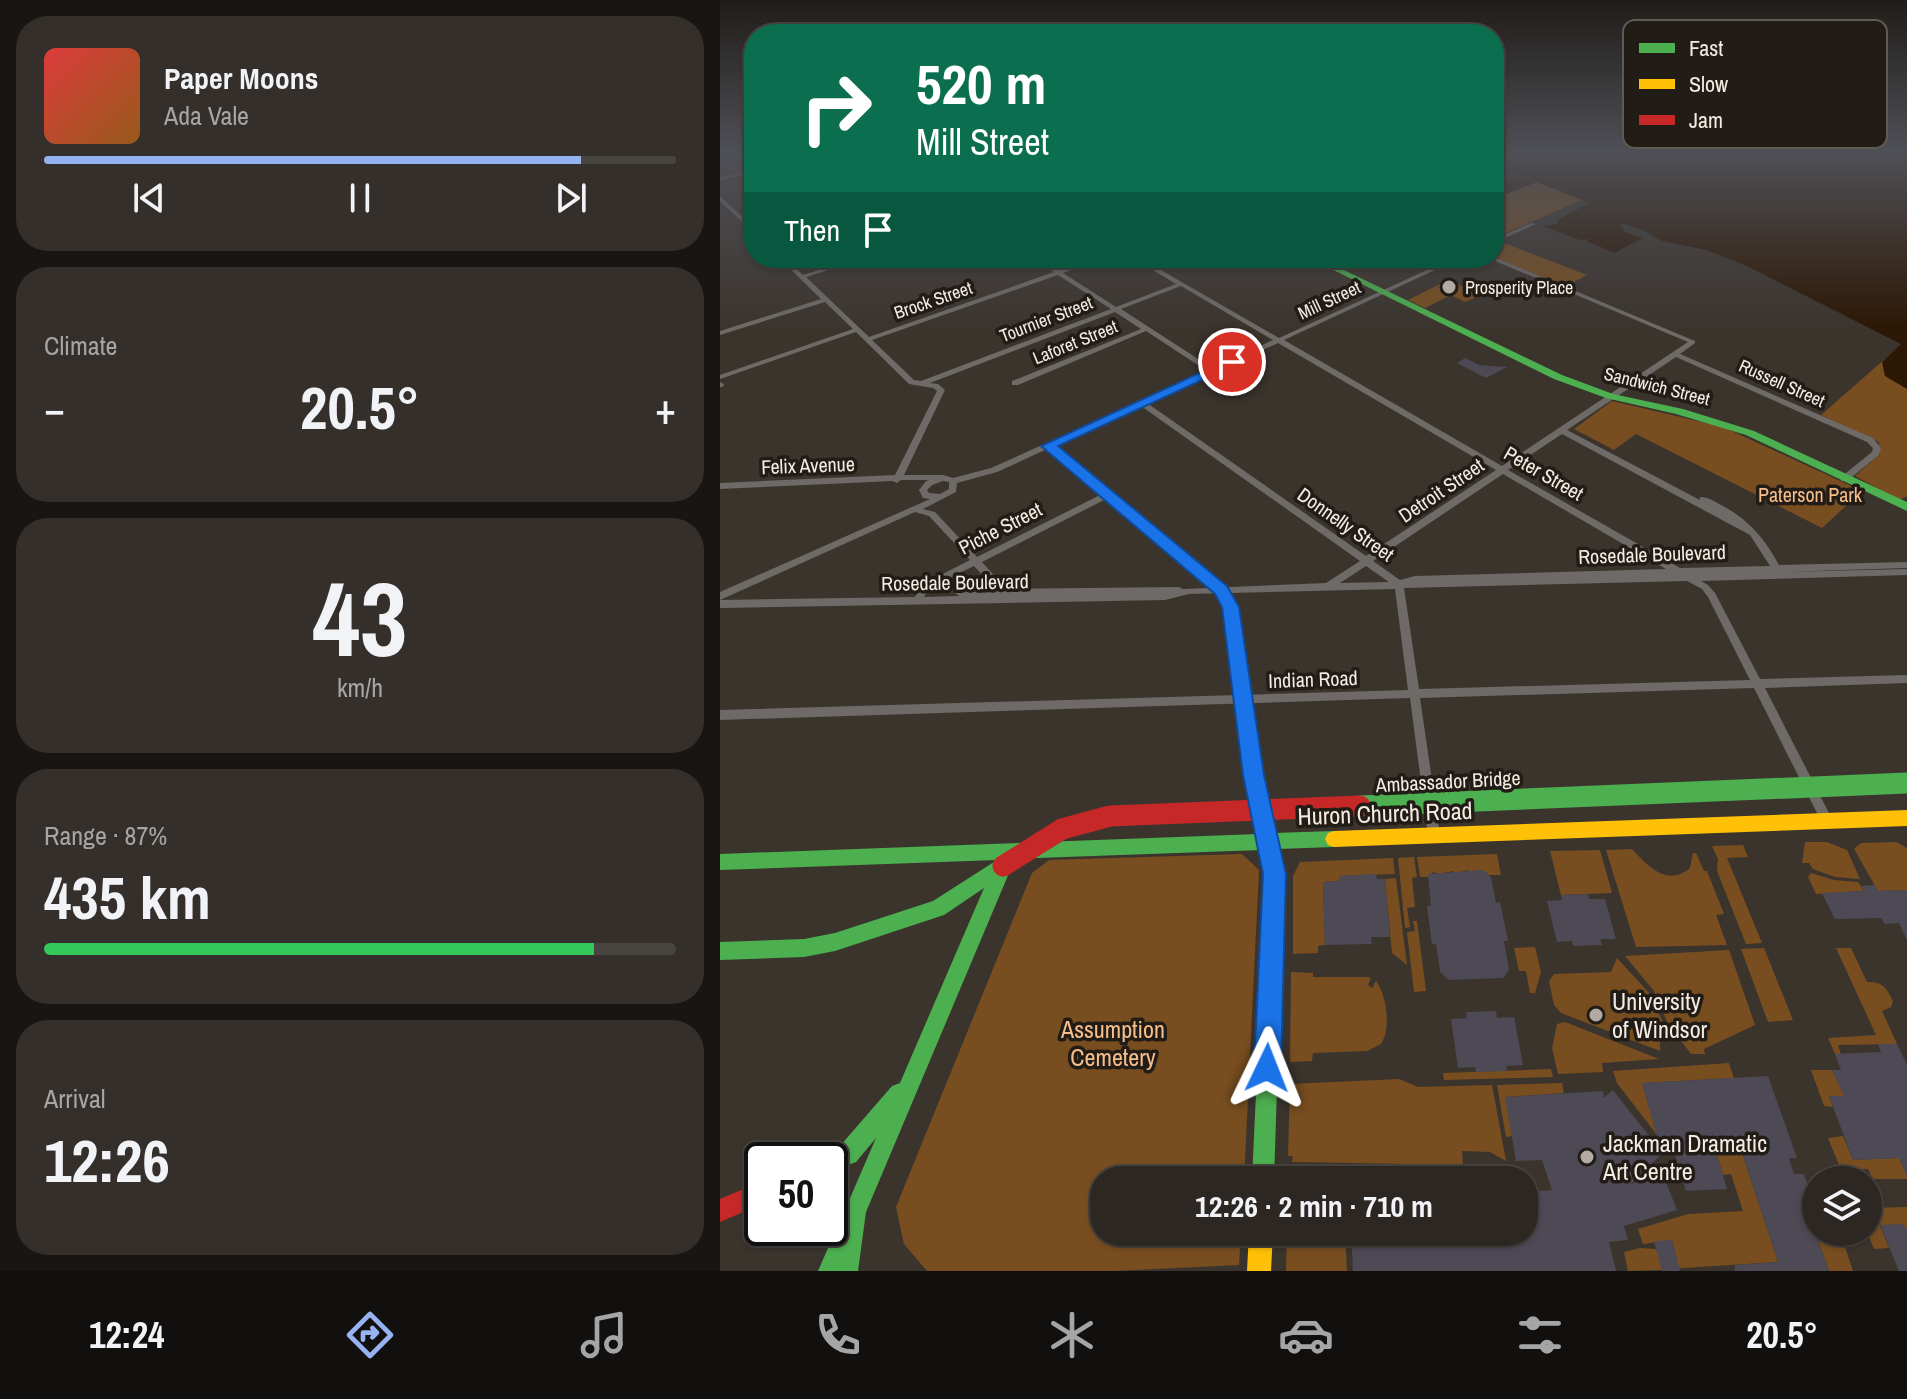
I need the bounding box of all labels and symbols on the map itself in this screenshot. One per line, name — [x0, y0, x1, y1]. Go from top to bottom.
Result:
legend — [1623, 20, 1887, 148]
text: Fast — [1689, 33, 1723, 63]
text: Slow — [1689, 69, 1728, 99]
text: Jam — [1689, 105, 1723, 135]
street label: Brock Street — [891, 275, 975, 325]
street label: Mill Street — [1294, 275, 1364, 325]
place label: Prosperity Place — [1465, 275, 1573, 300]
marker: Prosperity Place — [1440, 278, 1458, 296]
street label: Tournier Street — [996, 290, 1096, 348]
street label: Laforet Street — [1029, 314, 1121, 370]
pin — [1198, 328, 1266, 396]
street label: Russell Street — [1735, 353, 1829, 413]
street label: Sandwich Street — [1601, 361, 1713, 411]
street label: Peter Street — [1499, 439, 1589, 507]
street label: Felix Avenue — [761, 450, 855, 480]
street label: Detroit Street — [1393, 451, 1489, 528]
street label: Donnelly Street — [1292, 481, 1400, 567]
park label: Paterson Park — [1758, 481, 1863, 508]
street label: Piche Street — [954, 495, 1047, 561]
street label: Rosedale Boulevard — [1578, 538, 1726, 570]
street label: Rosedale Boulevard — [881, 567, 1029, 597]
street label: Indian Road — [1268, 664, 1358, 694]
street label: Ambassador Bridge — [1374, 764, 1521, 798]
street label: Huron Church Road — [1297, 794, 1473, 832]
place label: University of Windsor — [1612, 985, 1708, 1045]
marker: University of Windsor — [1587, 1006, 1605, 1024]
park label: Assumption Cemetery — [1060, 1013, 1165, 1073]
position arrow — [1225, 1026, 1309, 1110]
place label: Jackman Dramatic Art Centre — [1602, 1127, 1767, 1187]
speed limit sign: 50 — [744, 1142, 848, 1246]
marker: Jackman Dramatic Art Centre — [1578, 1148, 1596, 1166]

